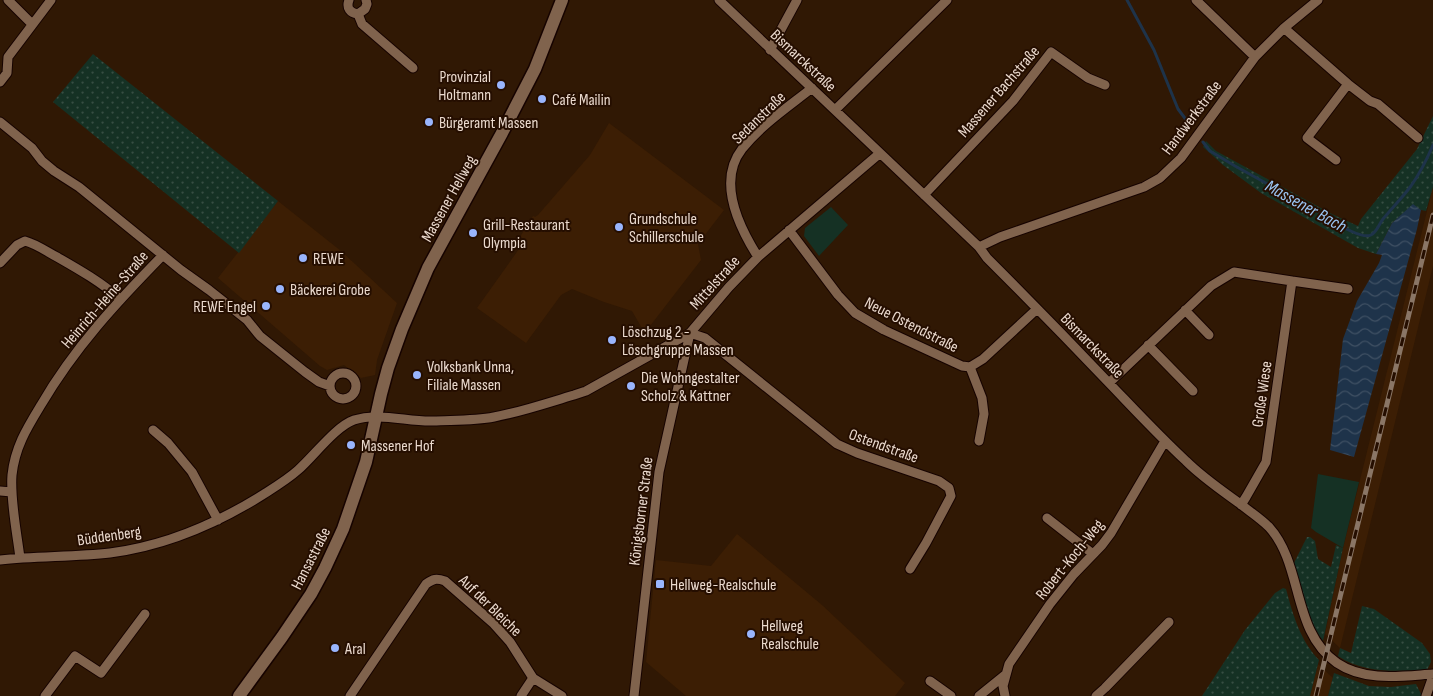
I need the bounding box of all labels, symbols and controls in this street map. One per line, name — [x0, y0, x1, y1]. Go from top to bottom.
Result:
street label: Bismarckstraße — [766, 26, 840, 96]
street label: Massener Bachstraße — [954, 42, 1044, 141]
place label: Provinzial Holtmann — [438, 68, 491, 105]
street label: Handwerkstraße — [1158, 77, 1226, 159]
marker: Provinzial Holtmann — [495, 79, 507, 91]
street label: Sedanstraße — [728, 88, 790, 148]
place label: Café Mailin — [552, 91, 611, 110]
marker: Café Mailin — [536, 93, 548, 105]
place label: Bürgeramt Massen — [439, 114, 538, 133]
marker: Bürgeramt Massen — [423, 116, 435, 128]
street label: Massener Hellweg — [418, 152, 481, 245]
water label: Massener Bach — [1262, 176, 1350, 238]
place label: Grundschule Schillerschule — [629, 210, 704, 247]
place label: Grill-Restaurant Olympia — [483, 216, 570, 253]
marker: Grundschule Schillerschule — [613, 221, 625, 233]
marker: Grill-Restaurant Olympia — [467, 227, 479, 239]
street label: Heinrich-Heine-Straße — [58, 247, 153, 353]
place label: REWE — [313, 250, 344, 269]
marker: REWE — [297, 252, 309, 264]
street label: Mittelstraße — [686, 252, 744, 314]
place label: Bäckerei Grobe — [290, 281, 370, 300]
marker: Bäckerei Grobe — [274, 283, 286, 295]
street label: Neue Ostendstraße — [861, 294, 961, 357]
place label: REWE Engel — [193, 298, 256, 317]
marker: REWE Engel — [260, 300, 272, 312]
street label: Bismarckstraße — [1056, 310, 1128, 383]
place label: Löschzug 2 - Löschgruppe Massen — [622, 323, 734, 360]
marker: Löschzug 2 - Löschgruppe Massen — [606, 334, 618, 346]
place label: Volksbank Unna, Filiale Massen — [427, 358, 514, 395]
street label: Große Wiese — [1248, 360, 1277, 429]
marker: Volksbank Unna, Filiale Massen — [411, 369, 423, 381]
place label: Die Wohngestalter Scholz & Kattner — [641, 369, 740, 406]
marker: Die Wohngestalter Scholz & Kattner — [625, 380, 637, 392]
street label: Ostendstraße — [846, 425, 921, 468]
place label: Massener Hof — [361, 437, 435, 456]
marker: Massener Hof — [345, 439, 357, 451]
street label: Königsborner Straße — [625, 456, 658, 567]
street label: Robert-Koch-Weg — [1032, 516, 1108, 604]
street label: Büddenberg — [76, 523, 142, 550]
street label: Hansastraße — [288, 524, 335, 593]
street label: Auf der Bleiche — [454, 571, 525, 641]
place label: Hellweg-Realschule — [670, 576, 776, 595]
marker: Hellweg-Realschule — [654, 578, 666, 590]
place label: Hellweg Realschule — [761, 617, 819, 654]
marker: Hellweg Realschule — [745, 628, 757, 640]
place label: Aral — [344, 640, 366, 659]
marker: Aral — [329, 642, 341, 654]

